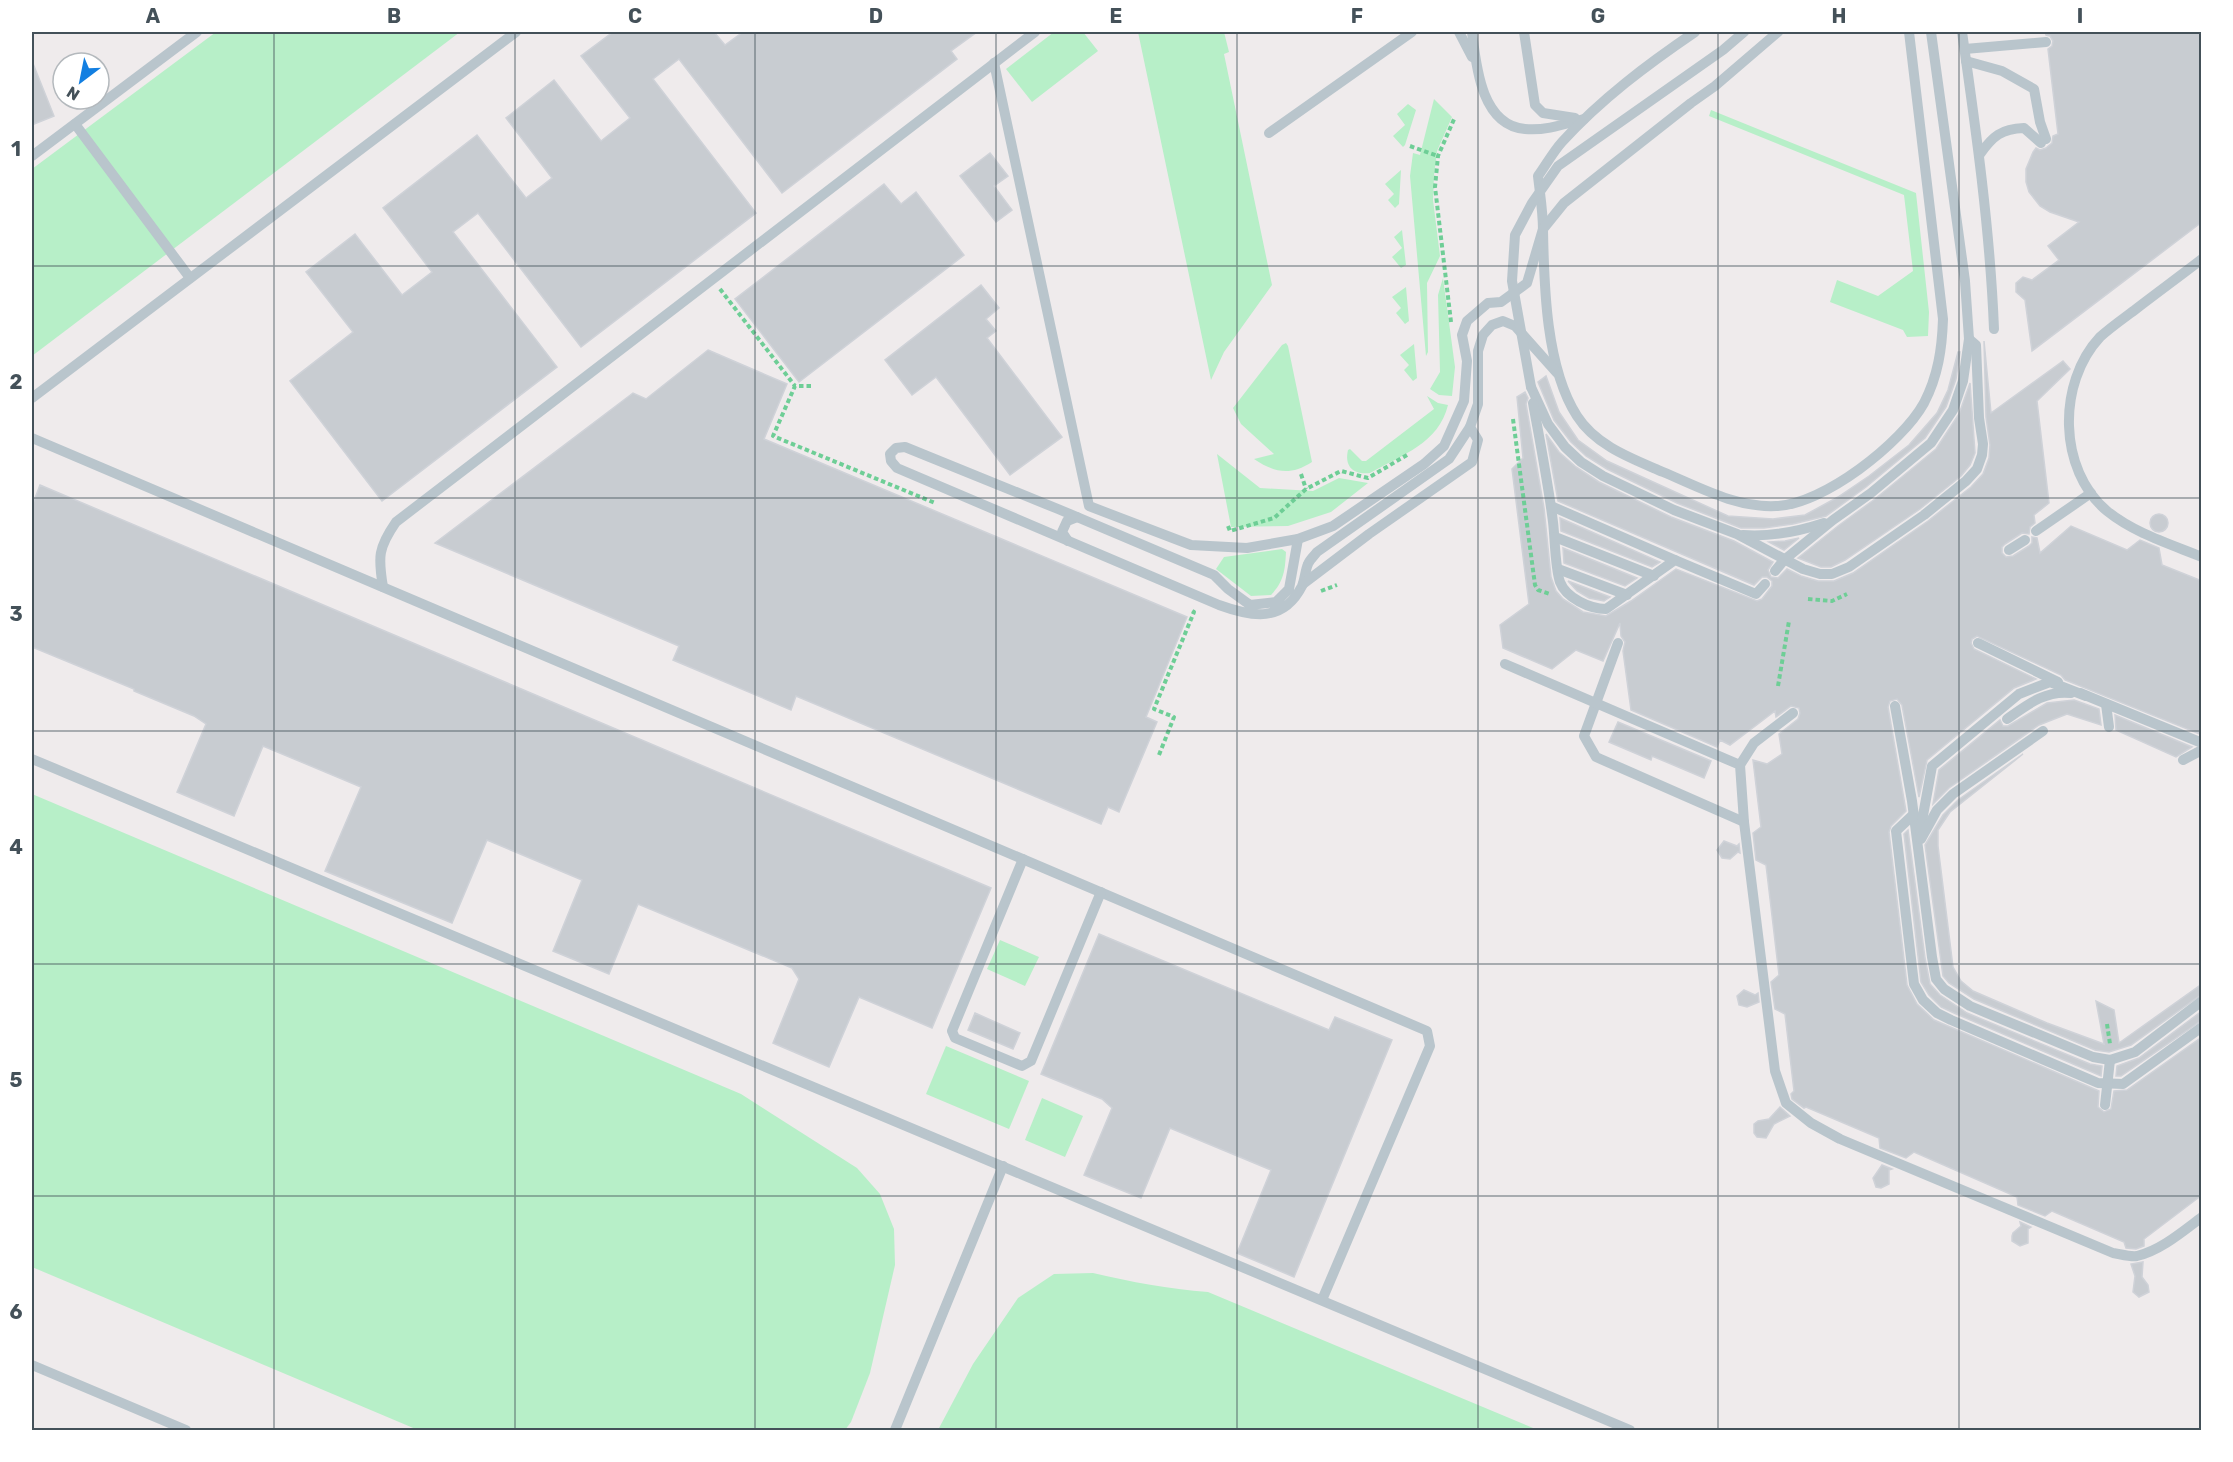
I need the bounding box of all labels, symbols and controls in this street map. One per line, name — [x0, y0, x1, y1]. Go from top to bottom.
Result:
text: A — [146, 4, 161, 28]
text: B — [387, 4, 401, 28]
text: C — [628, 4, 642, 28]
text: D — [869, 4, 883, 28]
text: E — [1110, 4, 1122, 28]
text: F — [1351, 4, 1363, 28]
text: G — [1591, 4, 1605, 28]
text: H — [1832, 4, 1846, 28]
text: I — [2077, 4, 2083, 28]
north arrow — [51, 51, 111, 111]
text: N — [63, 82, 83, 104]
text: 1 — [11, 137, 21, 161]
text: 2 — [10, 370, 23, 394]
text: 3 — [9, 602, 23, 626]
text: 4 — [9, 835, 23, 859]
text: 5 — [10, 1068, 23, 1092]
text: 6 — [9, 1300, 23, 1324]

